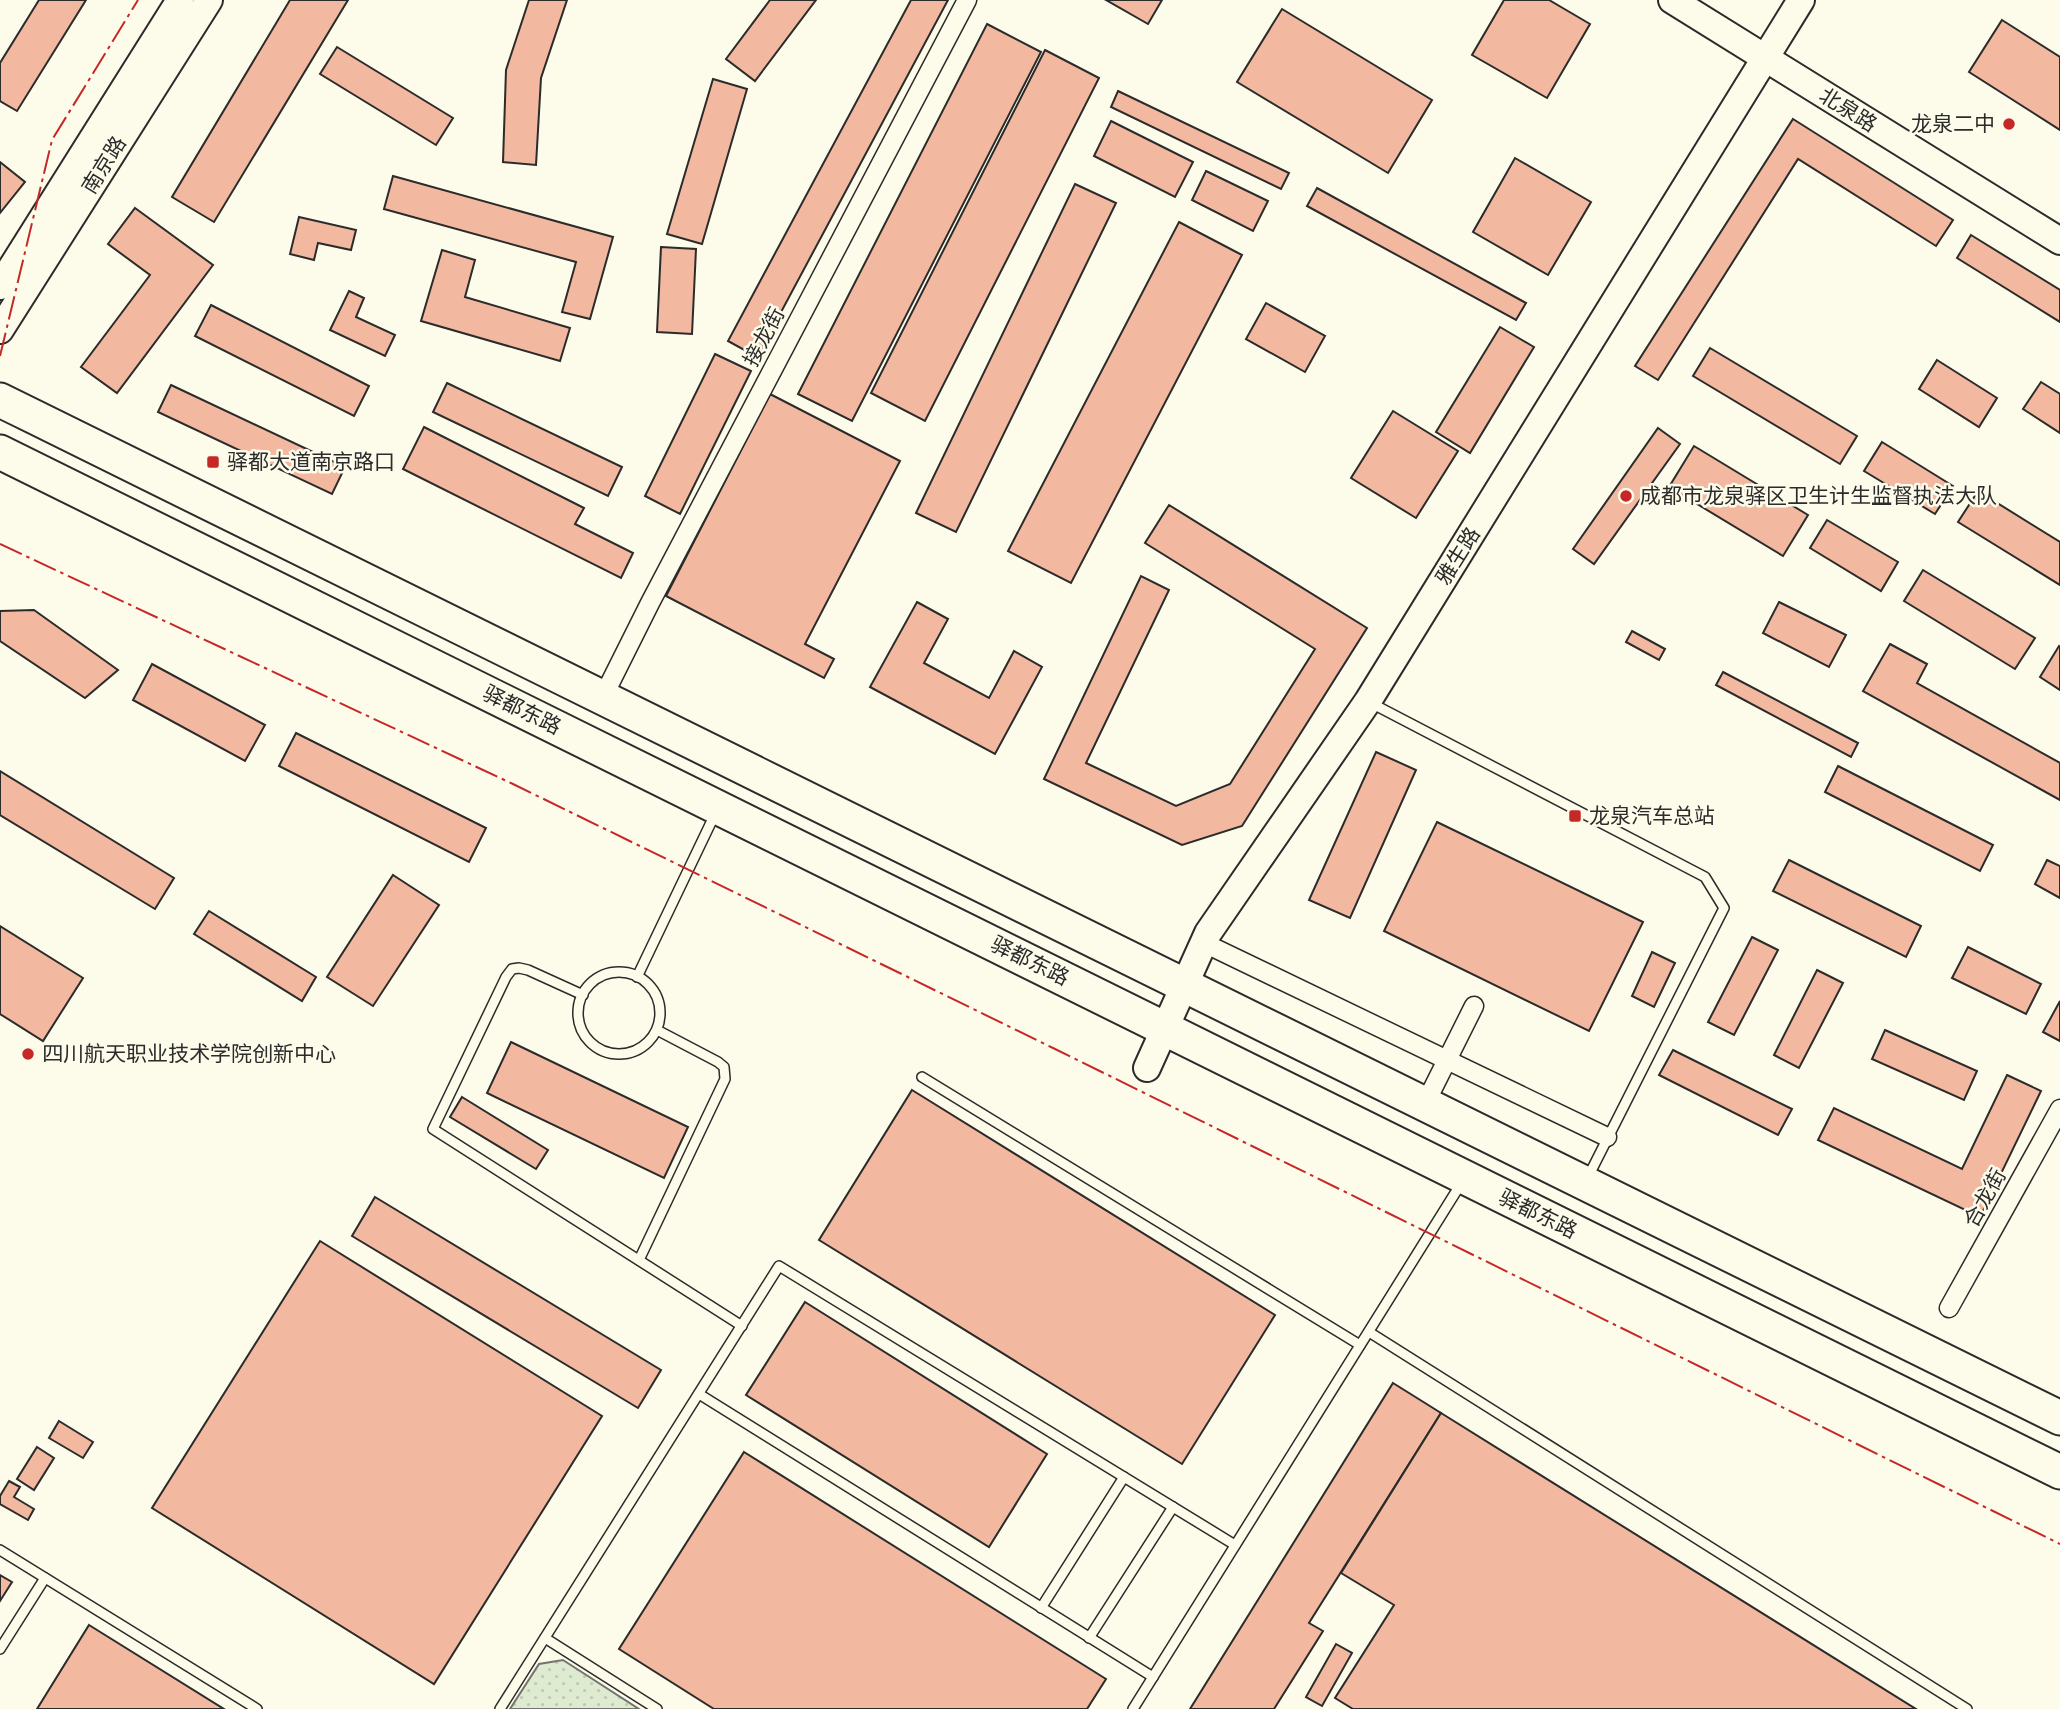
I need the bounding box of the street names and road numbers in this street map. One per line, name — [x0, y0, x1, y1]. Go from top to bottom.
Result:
street label: 北泉路 — [1815, 80, 1883, 137]
street label: 南京路 — [74, 130, 131, 198]
street label: 接龙街 — [735, 302, 789, 370]
street label: 雅生路 — [1428, 521, 1485, 589]
street label: 驿都东路 — [479, 677, 567, 739]
street label: 驿都东路 — [987, 928, 1075, 990]
street label: 合龙街 — [1956, 1163, 2011, 1231]
street label: 驿都东路 — [1495, 1181, 1583, 1243]

